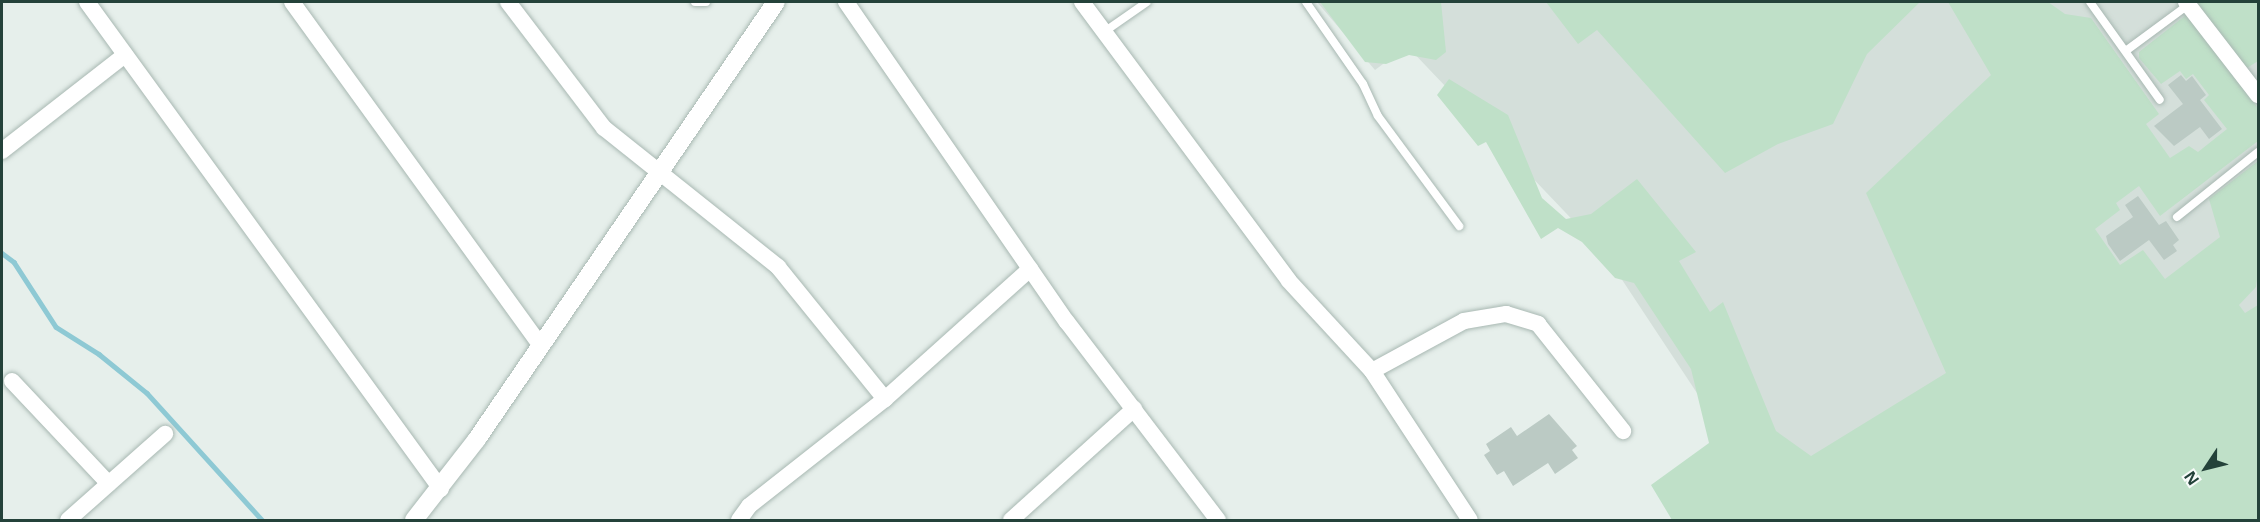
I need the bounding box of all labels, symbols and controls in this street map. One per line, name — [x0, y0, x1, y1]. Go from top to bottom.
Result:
north arrow — [2176, 438, 2236, 498]
text: N — [2179, 467, 2204, 490]

